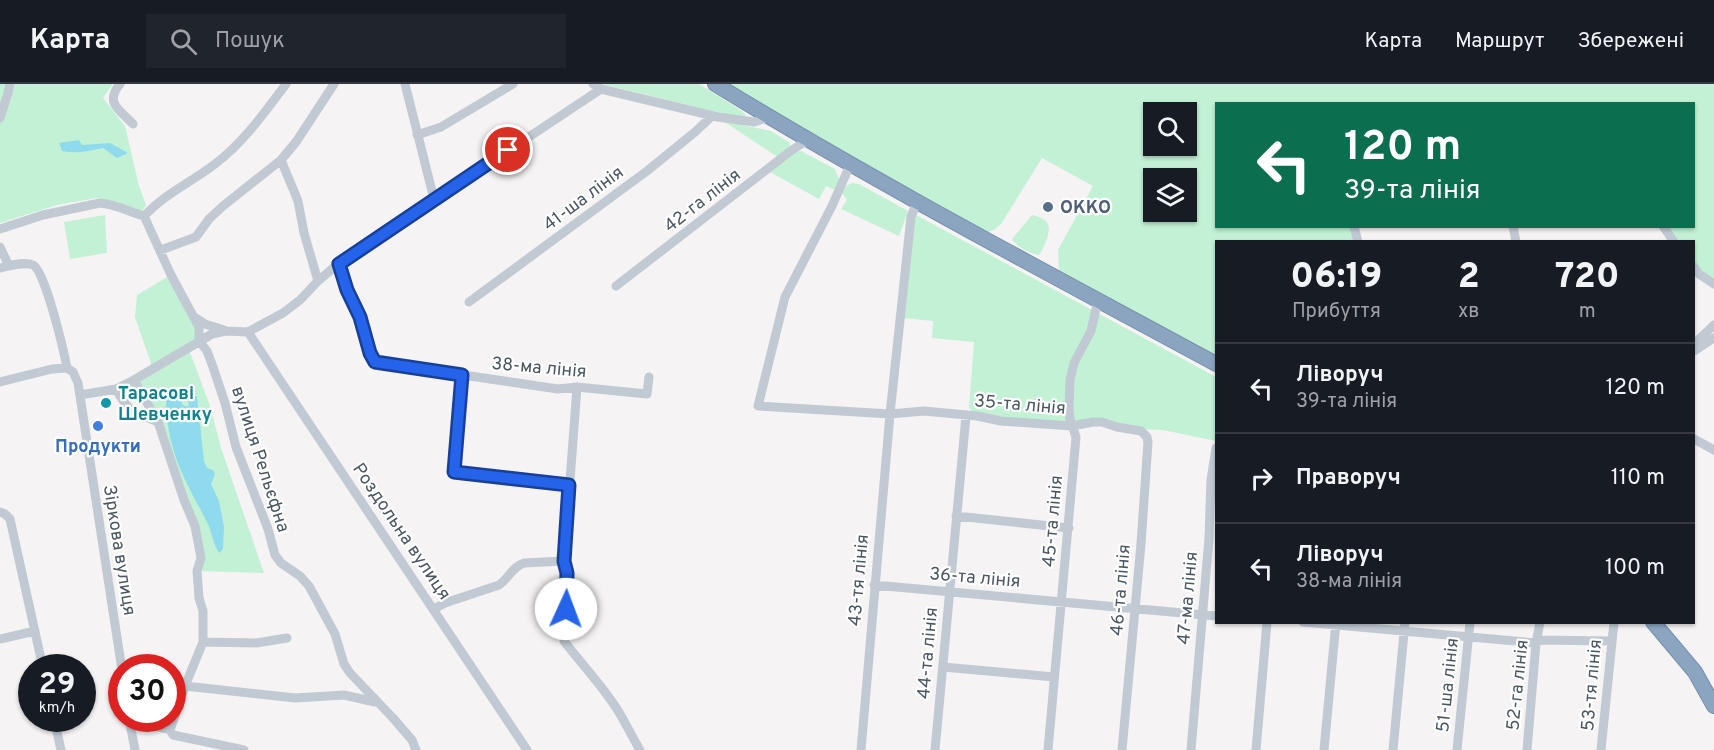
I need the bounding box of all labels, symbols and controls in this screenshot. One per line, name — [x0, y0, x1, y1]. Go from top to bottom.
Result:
search box — [146, 14, 566, 68]
text: Карта — [30, 23, 110, 59]
icon: search — [167, 25, 200, 58]
text: Пошук — [215, 28, 285, 55]
text: Карта — [1365, 28, 1422, 55]
text: Маршрут — [1455, 28, 1544, 55]
text: Збережені — [1577, 28, 1684, 55]
map controls — [1143, 102, 1197, 222]
button: search — [1143, 102, 1197, 156]
text: 120 m — [1344, 122, 1461, 175]
pin — [482, 124, 533, 175]
icon: left — [1245, 126, 1323, 204]
icon: arrive — [491, 133, 524, 166]
street label: 41-ша лінія — [539, 161, 629, 237]
street label: 42-га лінія — [660, 164, 746, 238]
button: layers — [1143, 168, 1197, 222]
text: 39-та лінія — [1344, 174, 1481, 208]
place label: ОККО — [1060, 197, 1111, 220]
marker: ОККО — [1041, 200, 1055, 214]
text: 06:19 — [1290, 255, 1382, 301]
text: 2 — [1458, 255, 1480, 301]
text: 720 — [1555, 255, 1620, 301]
text: Прибуття — [1292, 299, 1381, 325]
text: хв — [1458, 299, 1479, 325]
text: m — [1579, 299, 1596, 325]
street label: 38-ма лінія — [490, 353, 587, 384]
text: Ліворуч — [1296, 362, 1384, 389]
icon: left — [1245, 372, 1278, 405]
text: 120 m — [1605, 375, 1665, 402]
place label: Тарасові Шевченку — [118, 383, 212, 427]
street label: вулиця Рельєфна — [225, 384, 294, 535]
text: 39-та лінія — [1296, 389, 1397, 415]
street label: 35-та лінія — [973, 390, 1067, 421]
marker: Тарасові Шевченку — [99, 396, 113, 410]
marker: Продукти — [91, 419, 105, 433]
place label: Продукти — [55, 436, 141, 459]
street label: Роздольна вулиця — [346, 459, 455, 605]
icon: right — [1245, 462, 1278, 495]
text: Праворуч — [1296, 465, 1401, 492]
text: 110 m — [1611, 465, 1665, 492]
street label: 45-та лінія — [1038, 474, 1069, 568]
street label: Зіркова вулиця — [97, 483, 140, 617]
street label: 43-тя лінія — [844, 533, 875, 627]
text: Ліворуч — [1296, 542, 1384, 569]
street label: 46-та лінія — [1106, 543, 1137, 637]
street label: 47-ма лінія — [1173, 551, 1204, 646]
icon: left — [1245, 552, 1278, 585]
text: 100 m — [1605, 555, 1665, 582]
street label: 36-та лінія — [928, 563, 1021, 594]
text: 38-ма лінія — [1296, 569, 1402, 595]
position arrow — [534, 577, 598, 641]
street label: 44-та лінія — [913, 606, 944, 700]
street label: 51-ша лінія — [1432, 637, 1465, 734]
street label: 53-тя лінія — [1577, 638, 1608, 732]
street label: 52-га лінія — [1502, 639, 1535, 732]
speed limit sign: 30 — [108, 654, 186, 732]
text: 29 — [39, 667, 75, 704]
text: km/h — [39, 699, 75, 718]

